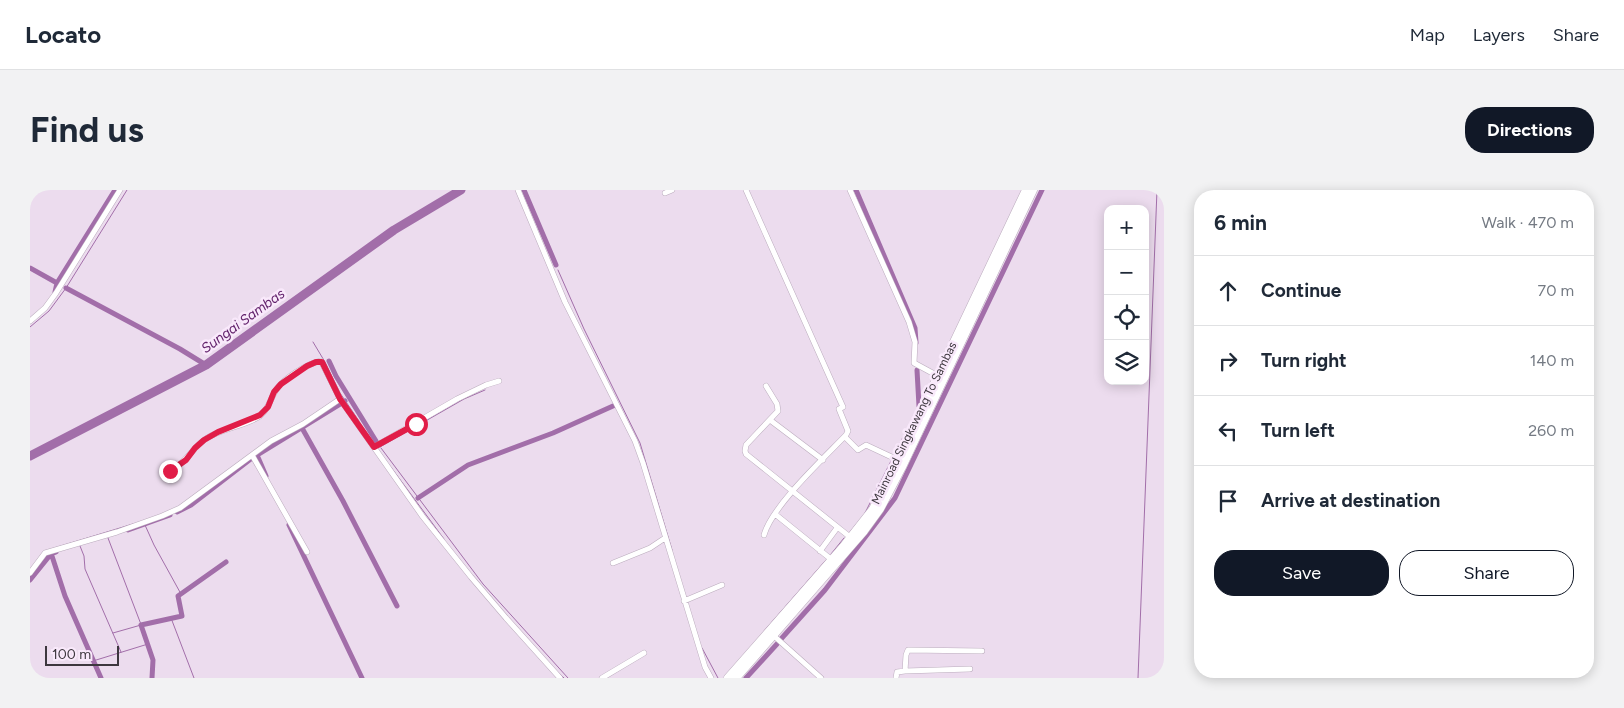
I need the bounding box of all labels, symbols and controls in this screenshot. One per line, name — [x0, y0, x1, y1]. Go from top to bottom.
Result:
text: Locato — [25, 20, 101, 49]
text: Map — [1410, 24, 1445, 46]
text: Layers — [1473, 24, 1525, 46]
text: Share — [1553, 24, 1599, 46]
button: Directions — [1465, 107, 1594, 153]
text: Find us — [30, 109, 144, 151]
map controls — [1104, 205, 1149, 385]
button: + — [1104, 205, 1149, 250]
text: 6 min — [1214, 210, 1267, 235]
text: Walk · 470 m — [1482, 213, 1574, 232]
button: − — [1104, 250, 1149, 295]
icon: ahead — [1214, 277, 1242, 305]
text: Continue — [1261, 279, 1341, 302]
text: 70 m — [1538, 281, 1574, 300]
water label: Sungai Sambas — [198, 285, 288, 357]
button: locate — [1104, 295, 1149, 340]
street label: Mainroad Singkawang To Sambas — [869, 339, 960, 506]
button: layers — [1104, 340, 1149, 385]
icon: right — [1214, 347, 1242, 375]
text: Turn right — [1261, 349, 1347, 372]
text: 140 m — [1530, 351, 1574, 370]
route start — [405, 413, 428, 436]
icon: left — [1214, 417, 1242, 445]
text: Turn left — [1261, 419, 1335, 442]
text: 260 m — [1528, 421, 1574, 440]
route end — [159, 460, 182, 483]
icon: arrive — [1214, 487, 1242, 515]
text: Arrive at destination — [1261, 489, 1440, 512]
button: Save — [1214, 550, 1389, 596]
button: Share — [1399, 550, 1574, 596]
scale bar — [45, 643, 119, 666]
text: 100 m — [52, 646, 91, 663]

